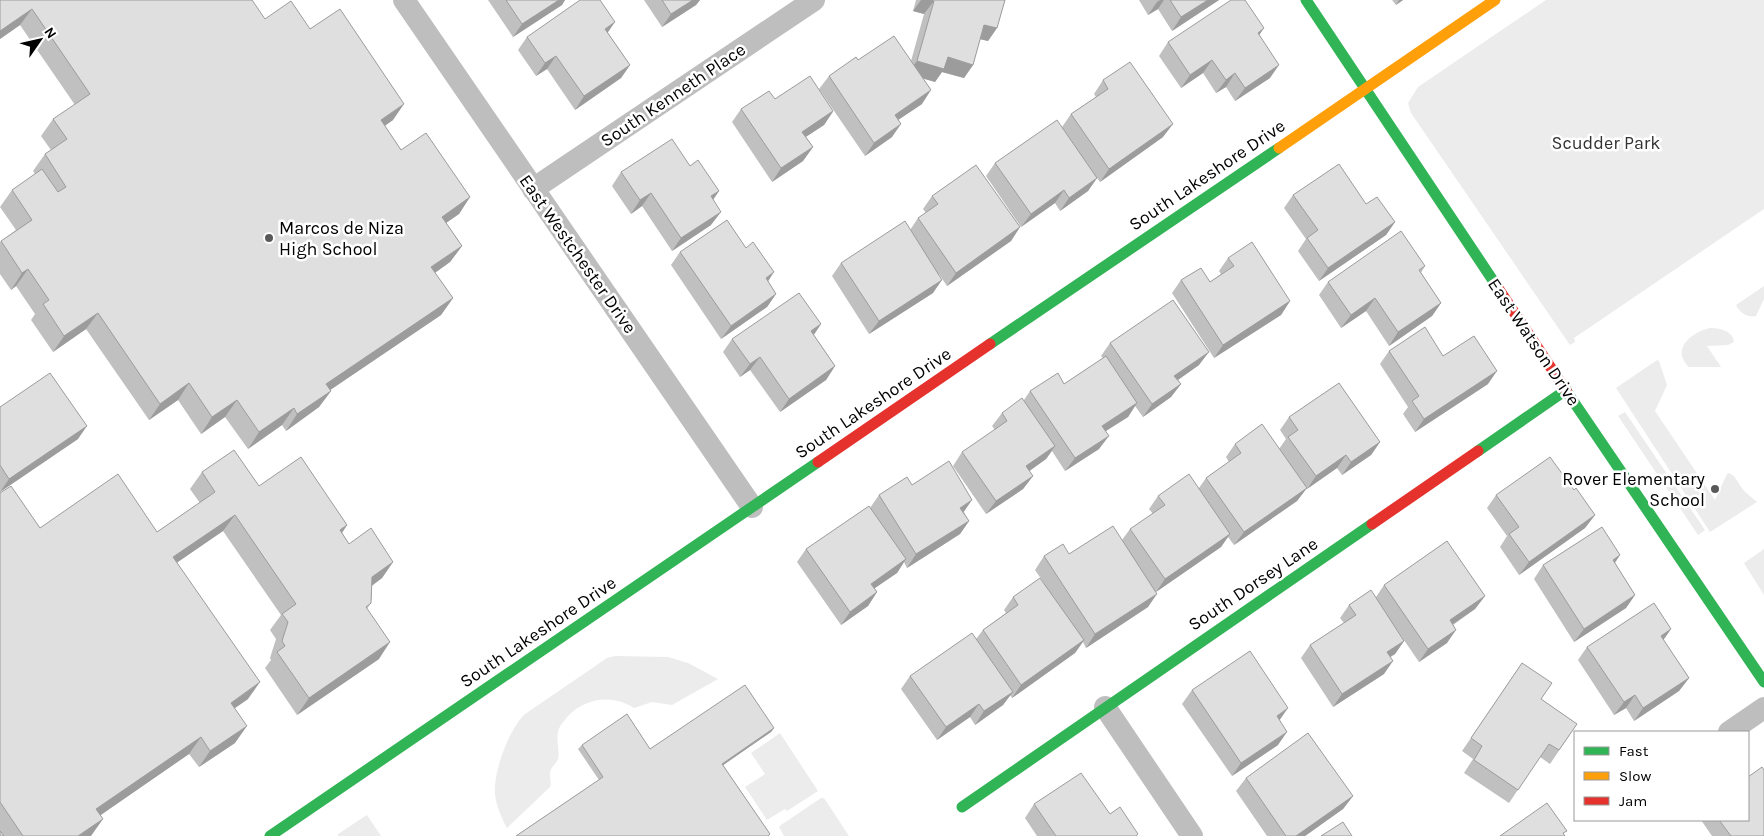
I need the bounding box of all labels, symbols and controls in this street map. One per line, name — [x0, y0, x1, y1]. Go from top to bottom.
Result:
north arrow — [15, 15, 65, 65]
text: N — [41, 24, 60, 42]
street label: South Kenneth Place — [596, 38, 750, 152]
street label: South Lakeshore Drive — [1125, 115, 1289, 235]
park label: Scudder Park — [1552, 132, 1660, 154]
street label: East Westchester Drive — [515, 170, 641, 338]
place label: Marcos de Niza High School — [279, 217, 404, 260]
marker: Marcos de Niza High School — [263, 232, 275, 244]
street label: East Watson Drive — [1483, 274, 1585, 410]
street label: South Lakeshore Drive — [791, 343, 955, 463]
place label: Rover Elementary School — [1562, 468, 1706, 511]
marker: Rover Elementary School — [1709, 483, 1721, 495]
street label: South Dorsey Lane — [1184, 533, 1322, 635]
street label: South Lakeshore Drive — [456, 572, 620, 692]
legend — [1574, 731, 1749, 821]
text: Fast — [1619, 742, 1649, 760]
text: Slow — [1619, 767, 1651, 785]
text: Jam — [1619, 792, 1647, 810]

